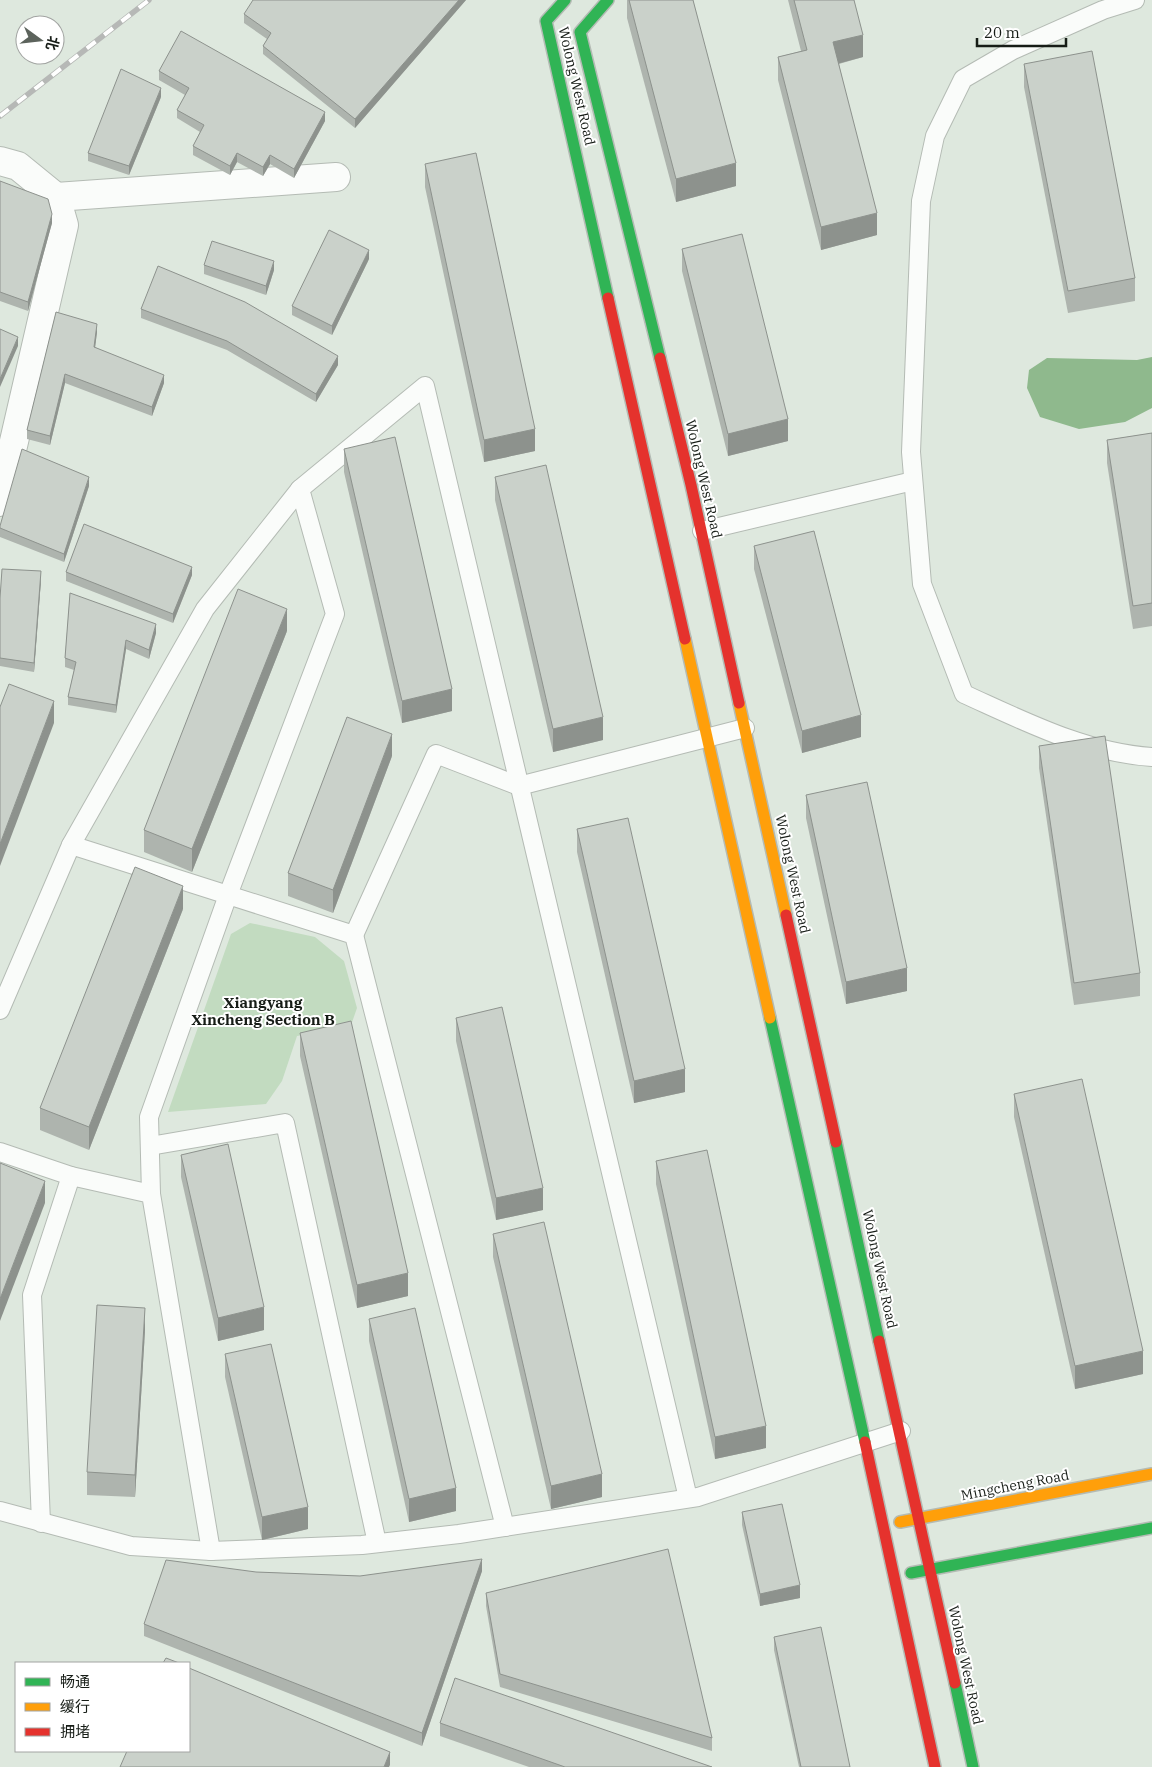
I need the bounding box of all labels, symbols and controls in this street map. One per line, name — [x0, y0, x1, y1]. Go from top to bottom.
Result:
north arrow — [15, 15, 65, 65]
scale bar — [977, 15, 1066, 47]
text: 20 m — [984, 23, 1020, 42]
street label: Wolong West Road — [555, 25, 600, 148]
text: 北 — [42, 34, 63, 52]
street label: Wolong West Road — [682, 418, 727, 541]
street label: Wolong West Road — [772, 813, 815, 936]
district label: Xiangyang Xincheng Section B — [191, 993, 335, 1029]
street label: Wolong West Road — [859, 1208, 902, 1331]
street label: Mingcheng Road — [959, 1466, 1071, 1504]
street label: Wolong West Road — [945, 1604, 988, 1727]
legend — [15, 1662, 190, 1752]
text: 畅通 — [60, 1672, 90, 1691]
text: 缓行 — [60, 1697, 90, 1716]
text: 拥堵 — [60, 1722, 90, 1741]

